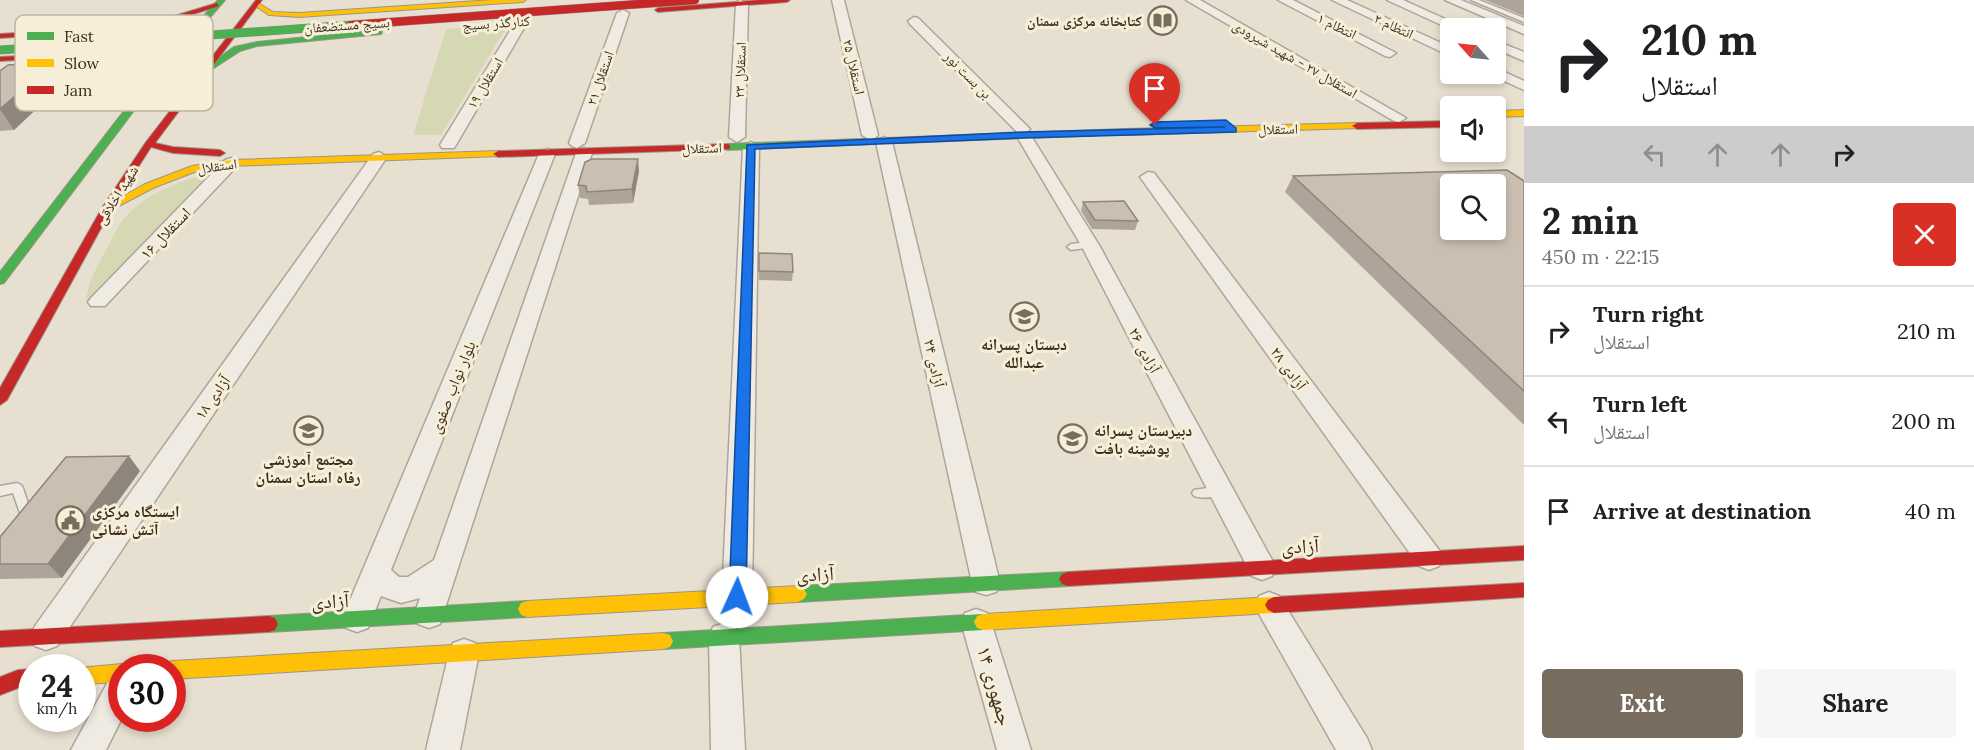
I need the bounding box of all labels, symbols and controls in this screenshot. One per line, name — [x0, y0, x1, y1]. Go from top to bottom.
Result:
library icon: کتابخانه مرکزی سمنان — [1147, 5, 1179, 37]
street label: انتظام ۱ — [1314, 9, 1360, 44]
street label: انتظام ۲ — [1371, 9, 1417, 44]
street label: کنارگذر بسیج — [462, 12, 531, 35]
place label: کتابخانه مرکزی سمنان — [1027, 12, 1142, 30]
street label: بسیج مستضعفان — [304, 13, 391, 38]
text: 210 m — [1641, 13, 1757, 67]
legend — [15, 15, 213, 111]
street label: استقلال ۲۷ - شهید شیرودی — [1229, 16, 1361, 102]
north arrow — [1440, 18, 1506, 84]
map controls — [1440, 18, 1506, 240]
icon: right — [1542, 24, 1620, 102]
text: Fast — [64, 26, 95, 46]
street label: استقلال ۲۵ — [839, 38, 869, 96]
street label: استقلال ۲۳ — [730, 42, 750, 98]
street label: بن بست نور — [940, 47, 996, 103]
street label: استقلال ۲۱ — [582, 49, 618, 107]
text: Slow — [64, 53, 100, 73]
street label: استقلال ۱۹ — [463, 54, 507, 112]
pin — [1129, 63, 1180, 125]
text: استقلال — [1641, 68, 1718, 102]
icon: arrive — [1138, 72, 1171, 105]
text: Jam — [63, 80, 92, 100]
button: sound — [1440, 96, 1506, 162]
street label: استقلال — [1258, 120, 1298, 138]
street label: استقلال — [682, 138, 722, 158]
icon: left — [1638, 138, 1671, 171]
icon: ahead — [1701, 138, 1734, 171]
icon: ahead — [1764, 138, 1797, 171]
icon: right — [1827, 138, 1860, 171]
street label: استقلال — [196, 154, 238, 178]
street label: شهید اخلاقی — [92, 162, 142, 228]
button: search — [1440, 174, 1506, 240]
text: 2 min — [1542, 198, 1639, 244]
street label: استقلال ۱۶ — [136, 203, 195, 264]
button: close — [1893, 203, 1956, 266]
text: 450 m · 22:15 — [1542, 244, 1659, 269]
school or university icon: دبستان پسرانه عبدالله — [1008, 300, 1040, 332]
text: Turn right — [1593, 300, 1704, 328]
icon: right — [1542, 315, 1575, 348]
text: 210 m — [1897, 317, 1956, 345]
street label: آزادی ۲۶ — [1124, 324, 1166, 378]
text: استقلال — [1593, 329, 1650, 354]
place label: دبستان پسرانه عبدالله — [981, 334, 1067, 372]
street label: آزادی ۲۴ — [919, 337, 950, 390]
street label: بلوار نواب صفوی — [424, 338, 481, 437]
street label: آزادی ۲۸ — [1266, 342, 1312, 395]
street label: آزادی ۱۸ — [190, 370, 236, 423]
text: Turn left — [1593, 390, 1687, 418]
icon: left — [1542, 405, 1575, 438]
text: 200 m — [1891, 407, 1956, 435]
school or university icon: مجتمع آموزشی رفاه استان سمنان — [292, 415, 324, 447]
text: استقلال — [1593, 419, 1650, 444]
place label: دبیرستان پسرانه پوشینه بافت — [1094, 420, 1192, 458]
school or university icon: دبیرستان پسرانه پوشینه بافت — [1057, 423, 1089, 455]
place label: مجتمع آموزشی رفاه استان سمنان — [255, 449, 361, 487]
icon: arrive — [1542, 495, 1575, 528]
text: Arrive at destination — [1593, 497, 1811, 525]
text: 40 m — [1905, 497, 1956, 525]
place label: ایستگاه مرکزی آتش نشانی — [92, 501, 180, 539]
public building icon: ایستگاه مرکزی آتش نشانی — [55, 504, 87, 536]
street label: آزادی — [1280, 532, 1320, 559]
street label: آزادی — [795, 560, 835, 587]
position arrow — [705, 565, 769, 629]
street label: آزادی — [310, 587, 350, 614]
street label: جمهوری ۱۴ — [972, 643, 1019, 729]
speed limit sign: 30 — [108, 654, 186, 732]
text: 24 — [41, 667, 73, 705]
button: Exit — [1542, 669, 1743, 738]
button: Share — [1755, 669, 1956, 738]
text: km/h — [37, 699, 77, 718]

